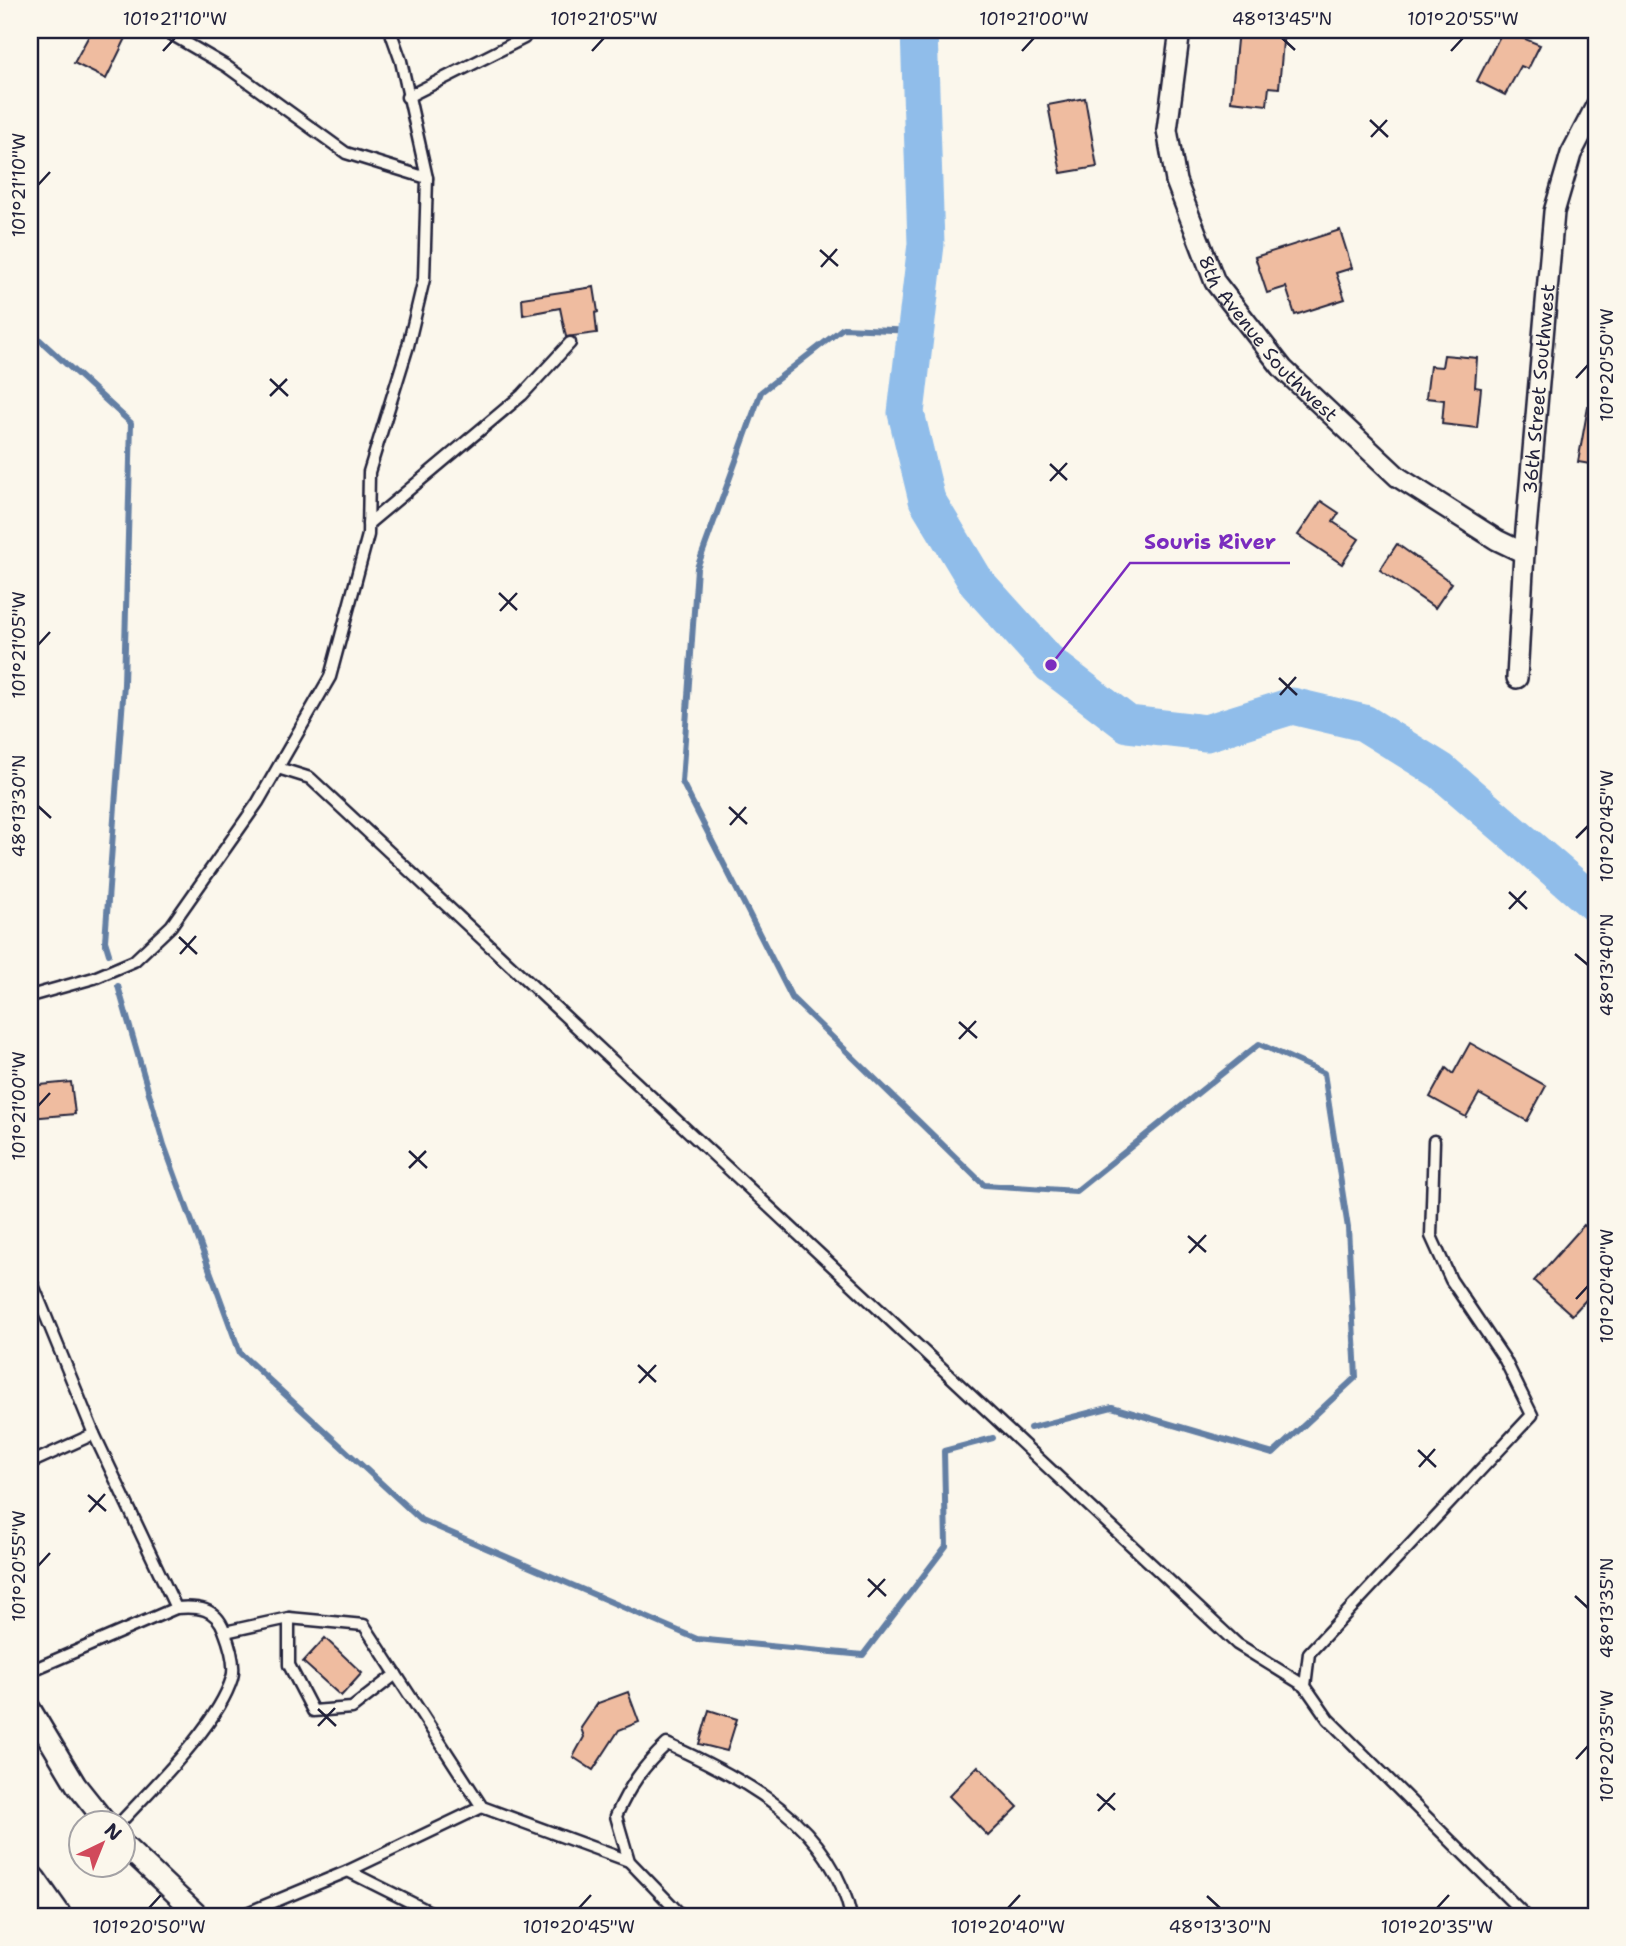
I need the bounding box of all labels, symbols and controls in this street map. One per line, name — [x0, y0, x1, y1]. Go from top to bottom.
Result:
text: 101°21'10"W — [123, 7, 227, 31]
text: 101°21'05"W — [550, 7, 658, 31]
text: 101°21'00"W — [979, 7, 1089, 31]
text: 48°13'45"N — [1232, 7, 1332, 31]
text: 101°20'55"W — [1407, 7, 1519, 31]
text: 101°21'10"W — [7, 133, 31, 237]
street label: 8th Avenue Southwest — [1193, 252, 1343, 427]
street label: 36th Street Southwest — [1517, 283, 1561, 495]
text: 101°20'50"W — [1595, 308, 1619, 422]
callout: Souris River — [1130, 521, 1290, 563]
text: Souris River — [1144, 528, 1276, 556]
text: 101°21'05"W — [7, 591, 31, 699]
text: 48°13'30"N — [7, 755, 31, 857]
text: 101°20'45"W — [1595, 770, 1619, 882]
text: 48°13'40"N — [1595, 914, 1619, 1016]
text: 101°21'00"W — [7, 1051, 31, 1161]
text: 101°20'40"W — [1595, 1229, 1619, 1343]
text: 101°20'55"W — [7, 1510, 31, 1622]
text: 48°13'35"N — [1595, 1558, 1619, 1658]
text: 101°20'35"W — [1595, 1690, 1619, 1802]
north arrow — [66, 1810, 136, 1880]
text: N — [99, 1818, 127, 1846]
text: 101°20'50"W — [92, 1915, 206, 1939]
text: 101°20'45"W — [523, 1915, 635, 1939]
text: 101°20'40"W — [951, 1915, 1065, 1939]
text: 48°13'30"N — [1169, 1915, 1271, 1939]
text: 101°20'35"W — [1381, 1915, 1493, 1939]

